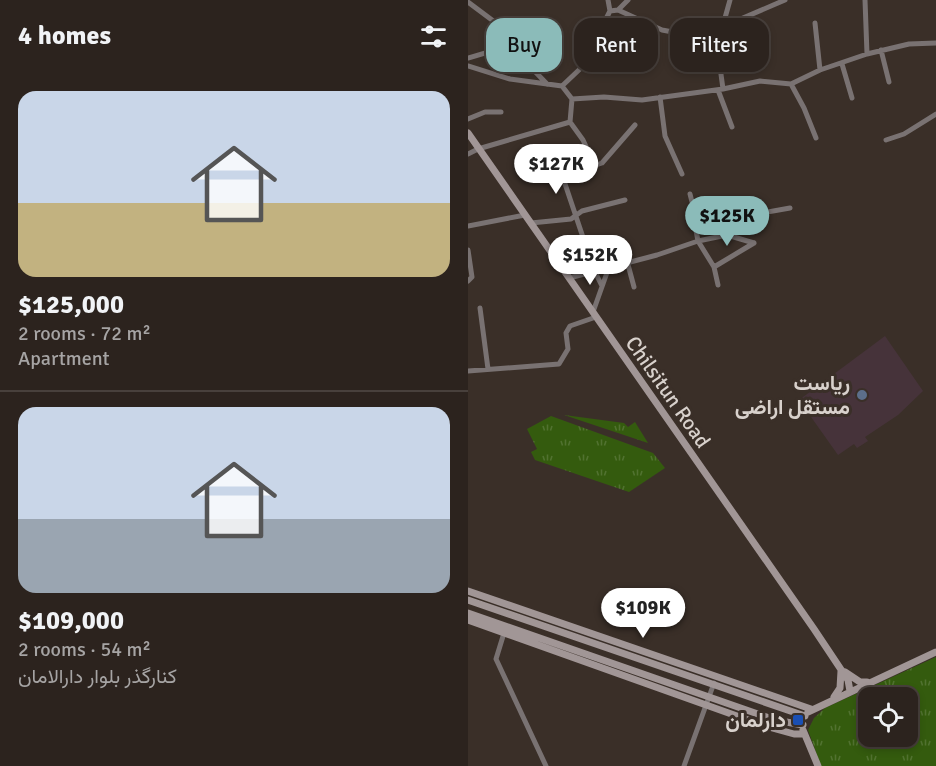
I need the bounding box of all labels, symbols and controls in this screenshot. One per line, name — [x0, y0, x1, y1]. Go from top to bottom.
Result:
chip: Buy — [486, 18, 562, 72]
chip: Rent — [574, 18, 658, 72]
chip: Filters — [670, 18, 769, 72]
text: 4 homes — [18, 20, 111, 52]
icon: filters — [417, 20, 450, 53]
icon: home — [180, 130, 288, 238]
pin: $127K — [514, 144, 598, 195]
text: $127K — [528, 151, 584, 176]
pin: $125K — [685, 196, 769, 247]
text: $125K — [699, 203, 755, 228]
pin: $152K — [548, 235, 632, 286]
text: $152K — [562, 242, 618, 267]
text: $125,000 — [18, 289, 124, 321]
text: 2 rooms · 72 m² — [18, 321, 151, 346]
street label: Chilsitun Road — [620, 331, 716, 453]
text: Apartment — [18, 346, 110, 371]
place label: ریاست مستقل اراضی — [735, 370, 850, 420]
marker: ریاست مستقل اراضی — [855, 388, 869, 402]
icon: home — [180, 446, 288, 554]
pin: $109K — [601, 588, 685, 639]
text: $109K — [615, 595, 671, 620]
text: $109,000 — [18, 605, 124, 637]
text: 2 rooms · 54 m² — [18, 637, 151, 662]
text: کنارگذر بلوار دارالامان — [18, 664, 177, 689]
map controls — [858, 687, 918, 747]
button: locate — [858, 687, 918, 747]
place label: دارلمان — [725, 707, 786, 733]
marker: دارلمان — [791, 713, 805, 727]

